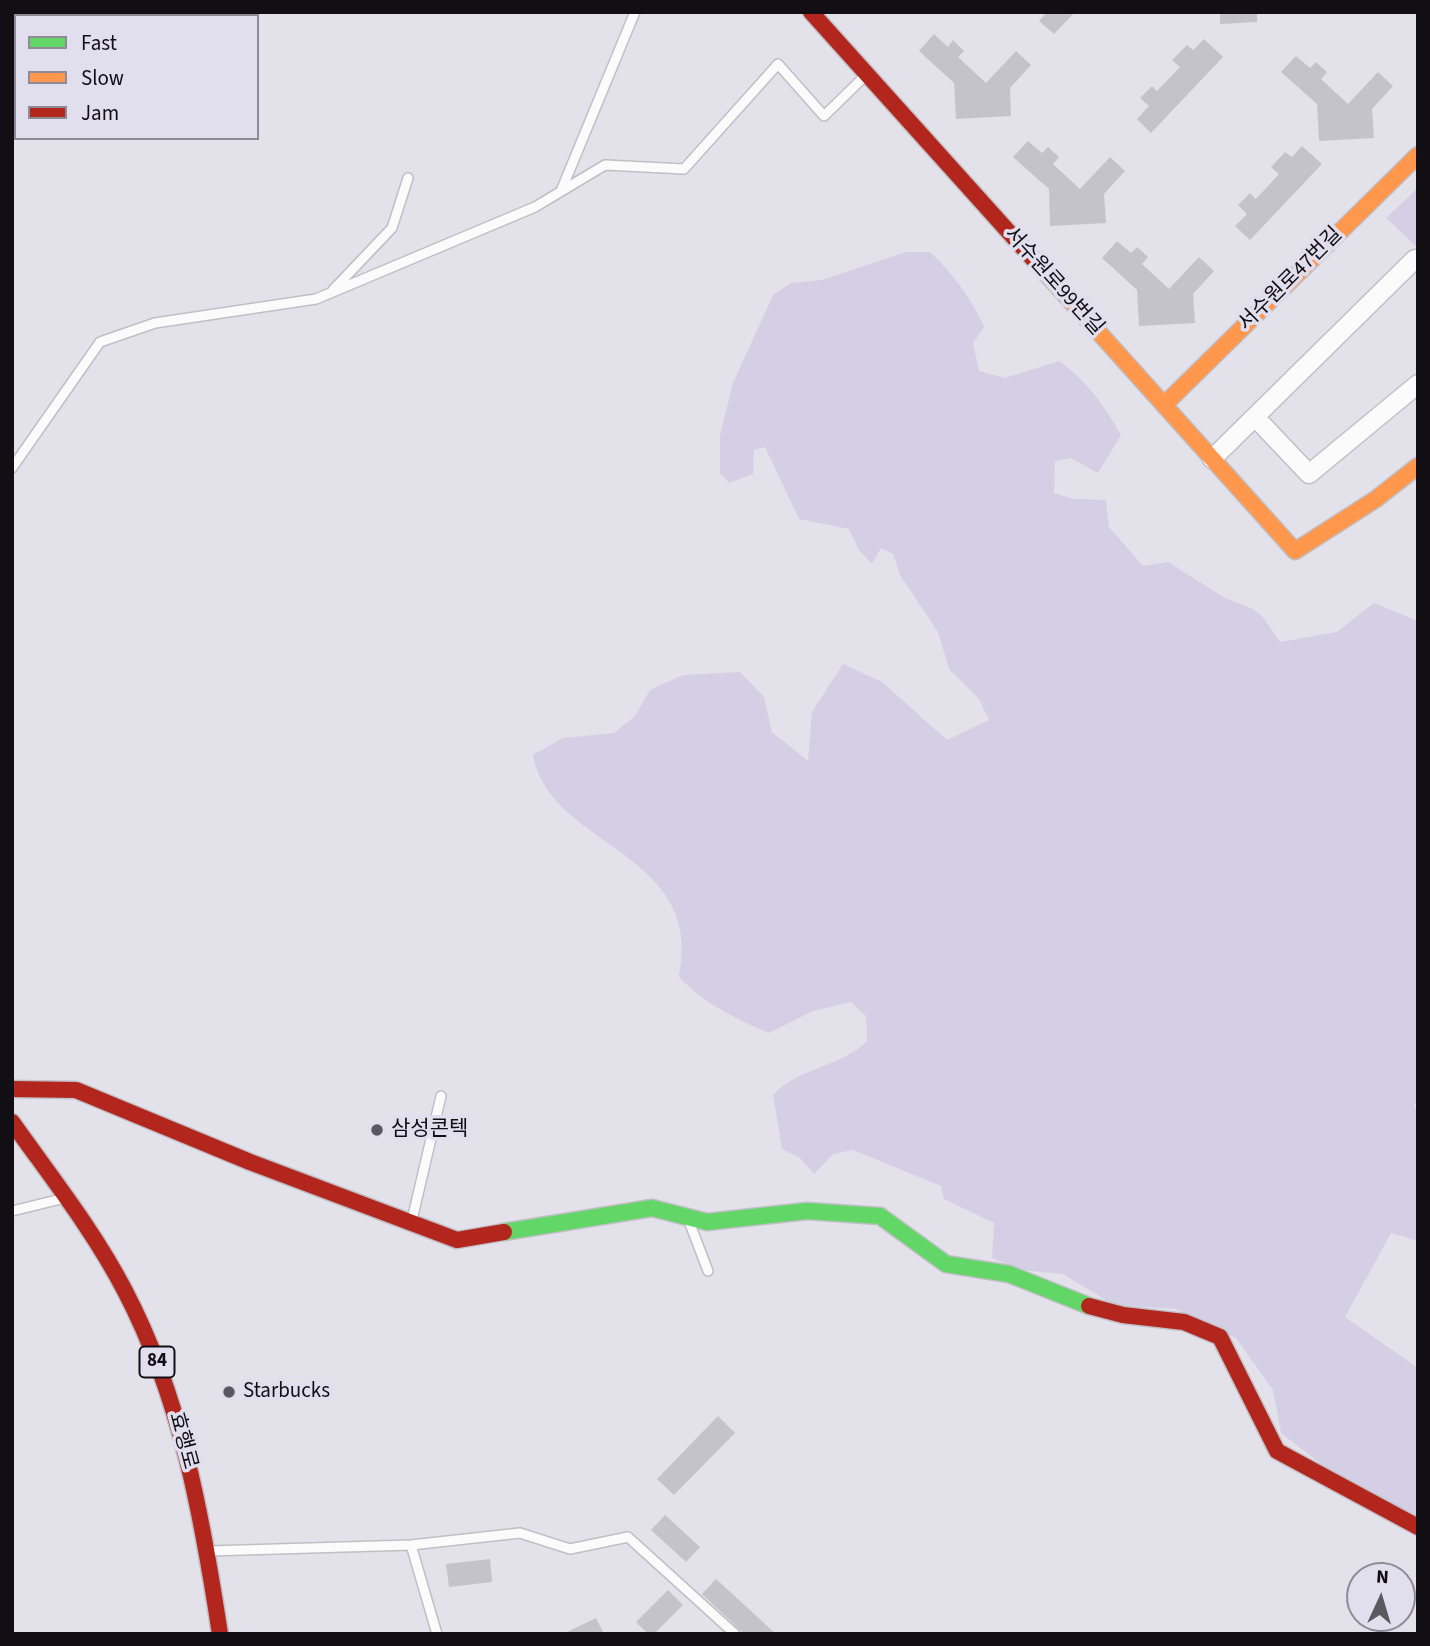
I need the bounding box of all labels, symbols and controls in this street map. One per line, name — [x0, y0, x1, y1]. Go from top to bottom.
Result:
legend — [14, 14, 259, 140]
text: Fast — [81, 28, 117, 58]
text: Slow — [81, 63, 124, 93]
text: Jam — [81, 98, 119, 128]
street label: 서수원로99번길 — [998, 223, 1108, 341]
street label: 서수원로47번길 — [1234, 223, 1348, 337]
place label: 삼성콘텍 — [391, 1117, 468, 1143]
marker: 삼성콘텍 — [369, 1122, 385, 1138]
road number: 84 — [140, 1346, 174, 1378]
place label: Starbucks — [243, 1379, 330, 1405]
marker: Starbucks — [221, 1384, 237, 1400]
street label: 효행로 — [162, 1410, 202, 1472]
north arrow — [1346, 1562, 1416, 1632]
text: N — [1375, 1564, 1390, 1591]

